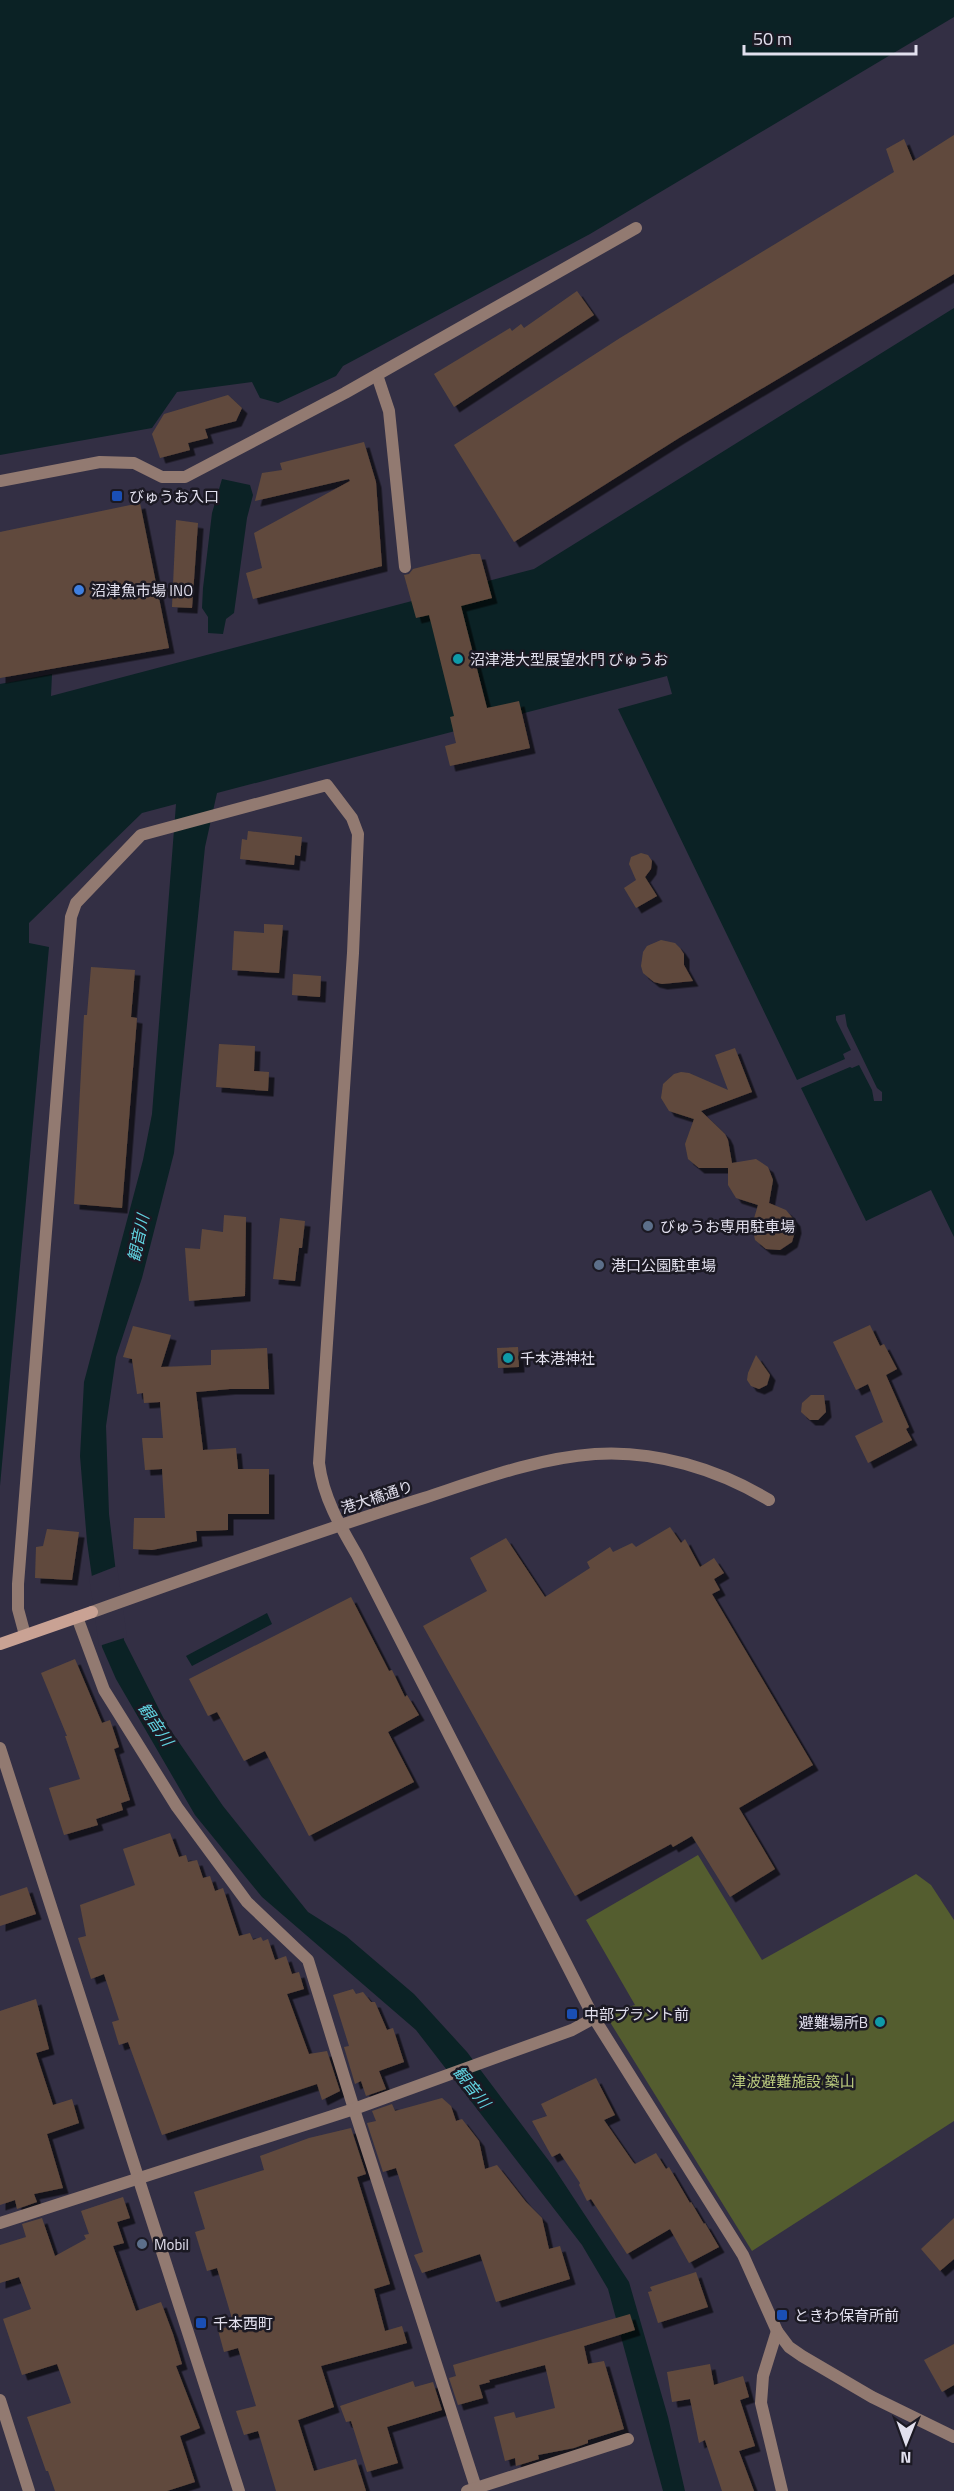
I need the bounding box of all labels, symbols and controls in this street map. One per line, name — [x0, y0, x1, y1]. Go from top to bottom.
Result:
scale bar — [744, 18, 916, 56]
text: 50 m — [753, 25, 792, 52]
place label: びゅうお入口 — [129, 485, 219, 508]
marker: びゅうお入口 — [110, 489, 124, 503]
place label: 沼津魚市場 INO — [91, 579, 193, 602]
marker: 沼津魚市場 INO — [72, 583, 86, 597]
place label: 沼津港大型展望水門 びゅうお — [470, 648, 668, 671]
marker: 沼津港大型展望水門 びゅうお — [451, 652, 465, 666]
water label: 観音川 — [121, 1210, 155, 1264]
place label: びゅうお専用駐車場 — [660, 1215, 795, 1238]
marker: びゅうお専用駐車場 — [641, 1219, 655, 1233]
place label: 港口公園駐車場 — [611, 1254, 716, 1277]
marker: 港口公園駐車場 — [592, 1258, 606, 1272]
place label: 千本港神社 — [520, 1347, 595, 1370]
marker: 千本港神社 — [501, 1351, 515, 1365]
street label: 港大橋通り — [338, 1474, 416, 1520]
water label: 観音川 — [133, 1697, 180, 1752]
place label: 中部プラント前 — [584, 2003, 689, 2026]
marker: 中部プラント前 — [565, 2007, 579, 2021]
place label: 避難場所B — [799, 2011, 868, 2034]
marker: 避難場所B — [873, 2015, 887, 2029]
water label: 観音川 — [448, 2061, 498, 2115]
park label: 津波避難施設 築山 — [731, 2070, 855, 2093]
place label: Mobil — [154, 2233, 189, 2256]
marker: Mobil — [135, 2237, 149, 2251]
place label: ときわ保育所前 — [794, 2304, 899, 2327]
marker: ときわ保育所前 — [775, 2308, 789, 2322]
place label: 千本西町 — [213, 2312, 273, 2335]
marker: 千本西町 — [194, 2316, 208, 2330]
north arrow — [876, 2413, 936, 2473]
text: N — [900, 2446, 911, 2470]

